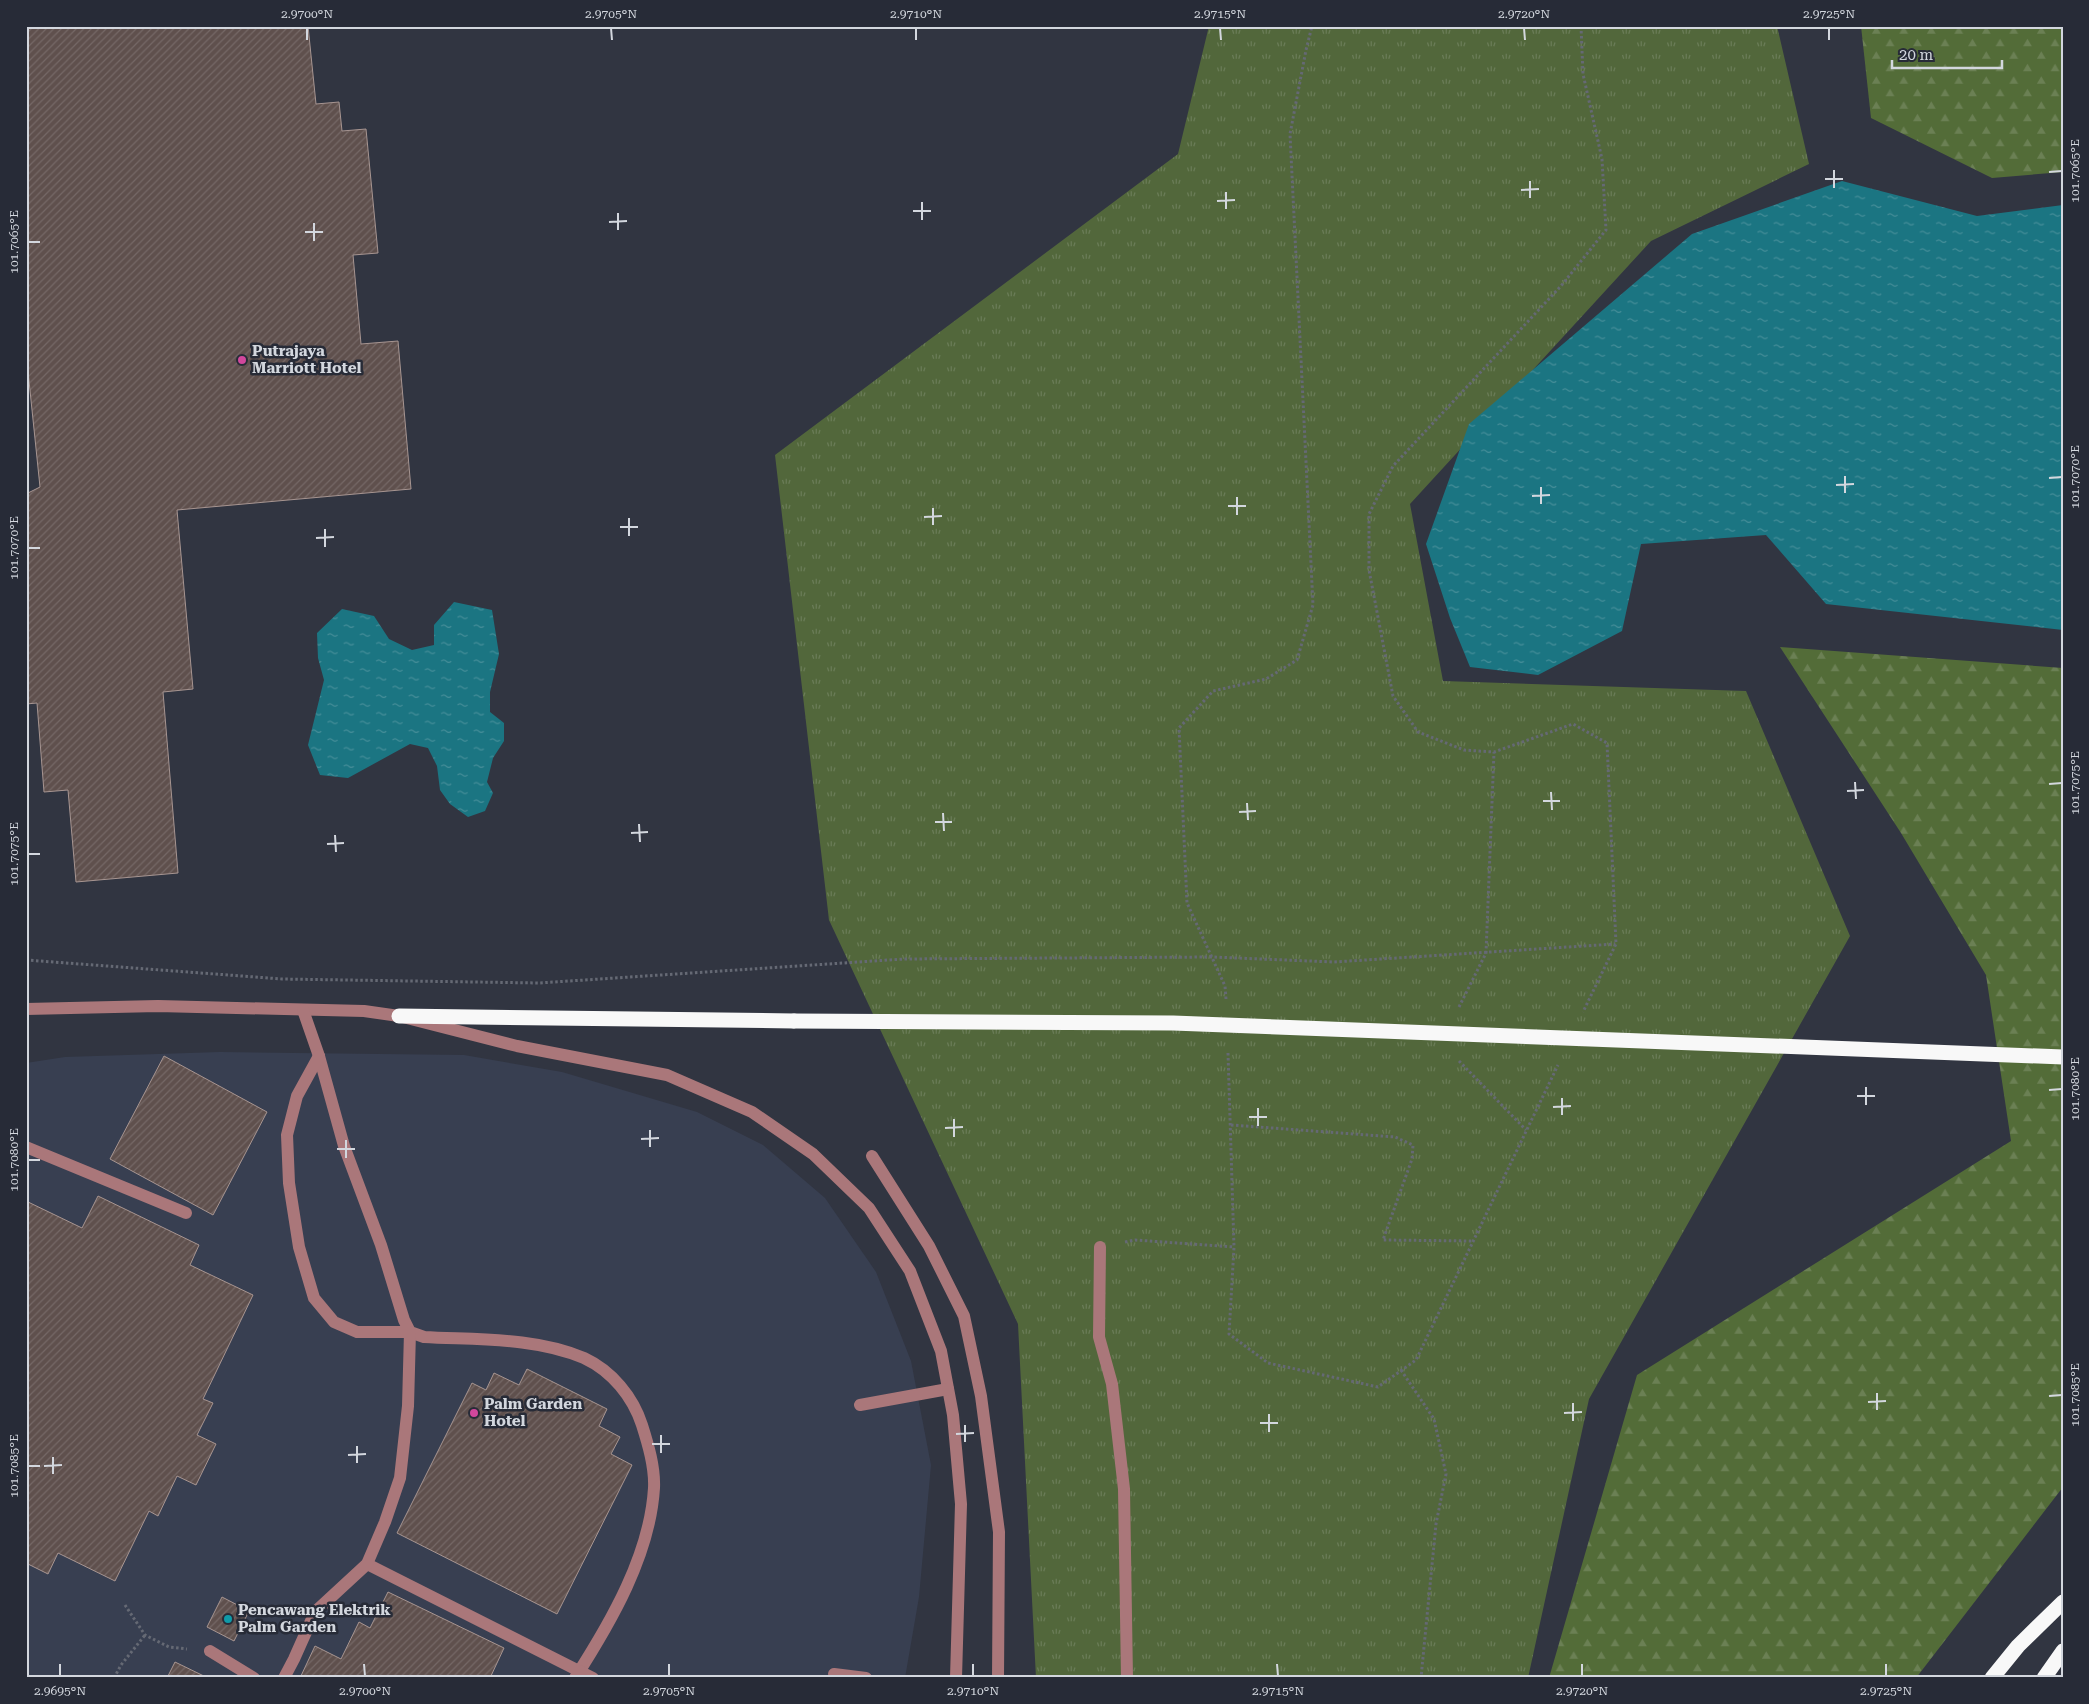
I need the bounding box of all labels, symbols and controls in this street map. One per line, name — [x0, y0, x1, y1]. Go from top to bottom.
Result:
text: 2.9700°N — [281, 7, 333, 21]
text: 2.9705°N — [585, 7, 637, 21]
text: 2.9710°N — [890, 7, 942, 21]
text: 2.9715°N — [1194, 7, 1246, 21]
text: 2.9720°N — [1498, 7, 1550, 21]
text: 2.9725°N — [1803, 7, 1855, 21]
scale bar — [1892, 38, 2002, 70]
text: 20 m — [1899, 46, 1934, 64]
text: 101.7065°E — [2068, 139, 2082, 203]
text: 101.7065°E — [7, 210, 21, 274]
place label: Putrajaya Marriott Hotel — [252, 342, 361, 377]
marker: Putrajaya Marriott Hotel — [236, 354, 248, 366]
text: 101.7070°E — [2068, 445, 2082, 509]
text: 101.7070°E — [7, 516, 21, 580]
text: 101.7075°E — [2068, 751, 2082, 815]
text: 101.7075°E — [7, 822, 21, 886]
text: 101.7080°E — [2068, 1057, 2082, 1121]
text: 101.7080°E — [7, 1128, 21, 1192]
text: 101.7085°E — [2068, 1363, 2082, 1427]
place label: Palm Garden Hotel — [484, 1395, 582, 1430]
marker: Palm Garden Hotel — [468, 1407, 480, 1419]
text: 101.7085°E — [7, 1434, 21, 1498]
place label: Pencawang Elektrik Palm Garden — [238, 1601, 391, 1636]
marker: Pencawang Elektrik Palm Garden — [222, 1613, 234, 1625]
text: 2.9695°N — [34, 1684, 86, 1698]
text: 2.9700°N — [339, 1684, 391, 1698]
text: 2.9705°N — [643, 1684, 695, 1698]
text: 2.9710°N — [947, 1684, 999, 1698]
text: 2.9715°N — [1252, 1684, 1304, 1698]
text: 2.9720°N — [1556, 1684, 1608, 1698]
text: 2.9725°N — [1860, 1684, 1912, 1698]

